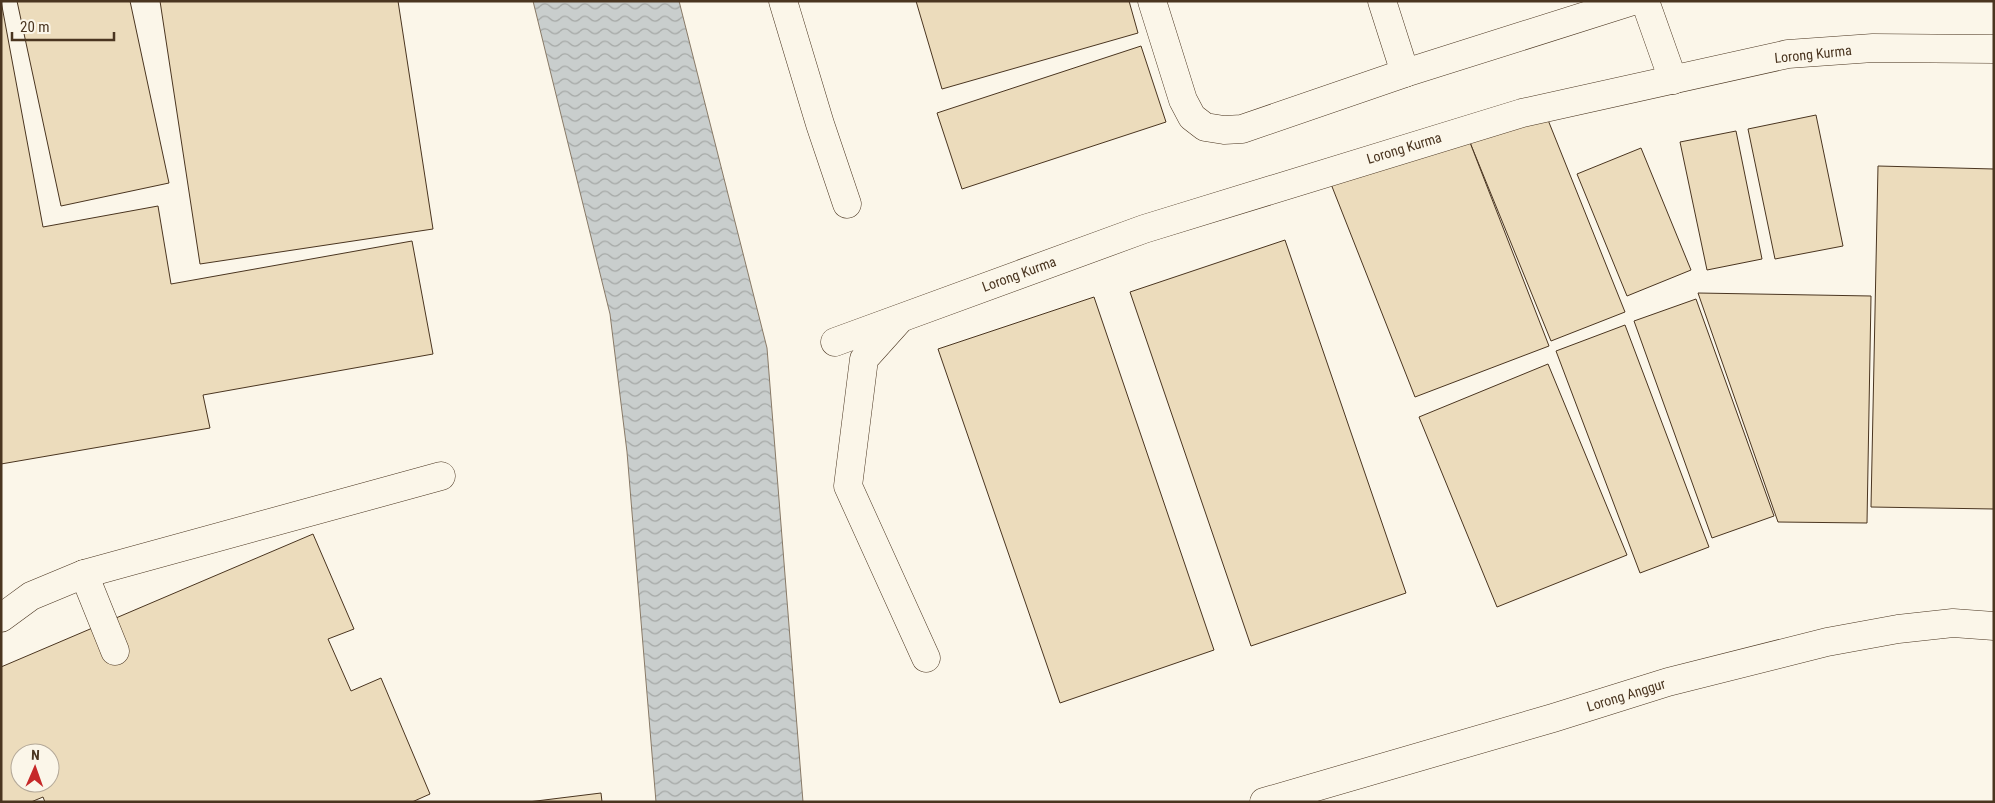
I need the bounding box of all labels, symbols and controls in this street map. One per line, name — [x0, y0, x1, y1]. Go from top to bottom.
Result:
scale bar — [12, 10, 115, 42]
text: 20 m — [20, 18, 50, 36]
street label: Lorong Kurma — [1774, 42, 1852, 66]
street label: Lorong Kurma — [1365, 129, 1443, 167]
street label: Lorong Kurma — [980, 253, 1058, 295]
street label: Lorong Anggur — [1585, 675, 1667, 715]
north arrow — [10, 743, 60, 793]
text: N — [31, 747, 40, 763]

